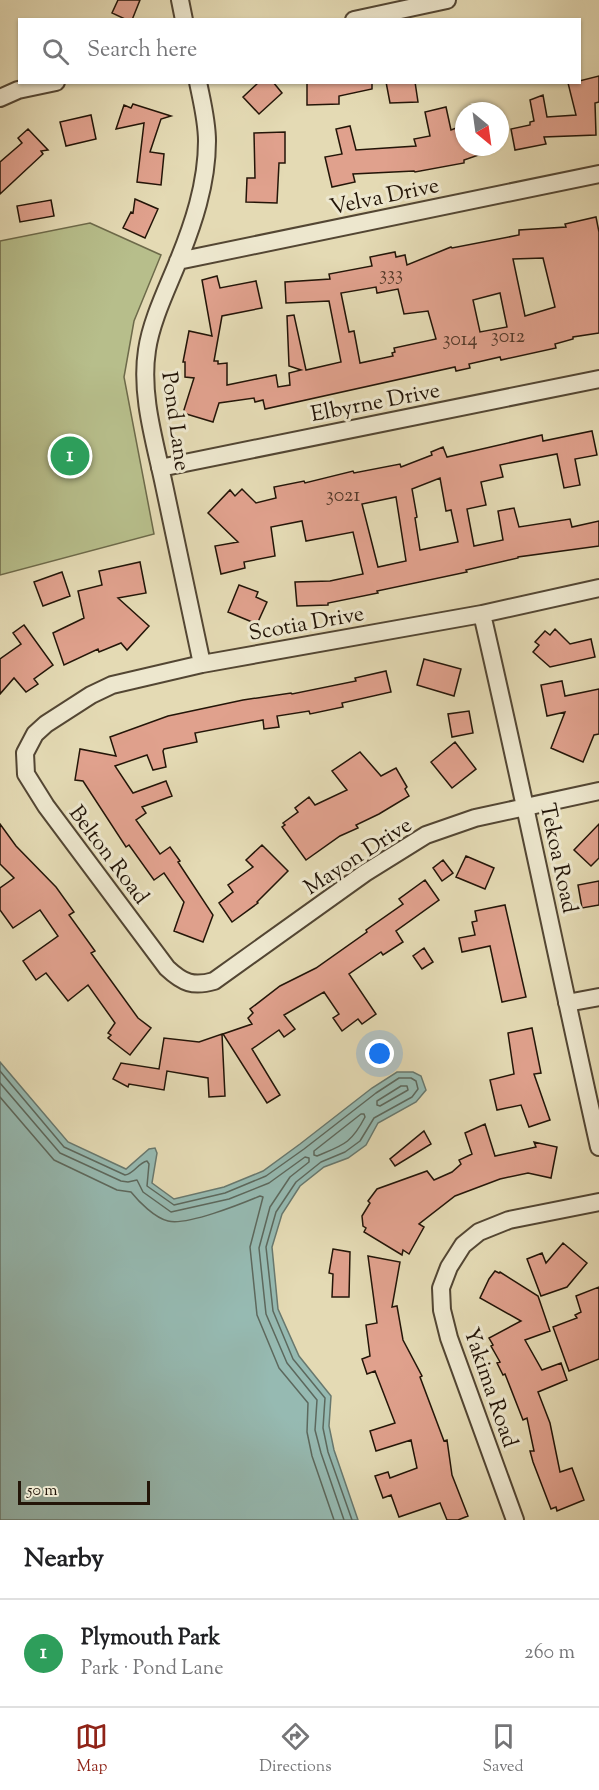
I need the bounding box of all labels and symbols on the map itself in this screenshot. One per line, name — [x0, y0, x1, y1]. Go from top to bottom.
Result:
north arrow — [455, 102, 509, 156]
street label: Velva Drive — [327, 171, 442, 225]
house number: 333 — [379, 261, 403, 290]
house number: 3012 — [491, 323, 525, 352]
house number: 3014 — [442, 326, 478, 355]
street label: Pond Lane — [151, 370, 197, 473]
street label: Elbyrne Drive — [308, 376, 443, 432]
pin: 1 — [50, 434, 90, 478]
house number: 3021 — [326, 482, 360, 511]
street label: Scotia Drive — [246, 599, 367, 651]
street label: Belton Road — [60, 800, 155, 912]
street label: Tekoa Road — [530, 801, 584, 917]
street label: Mayon Drive — [298, 811, 419, 904]
your location — [365, 1039, 394, 1068]
street label: Yakima Road — [454, 1324, 525, 1452]
scale bar — [18, 1478, 150, 1506]

